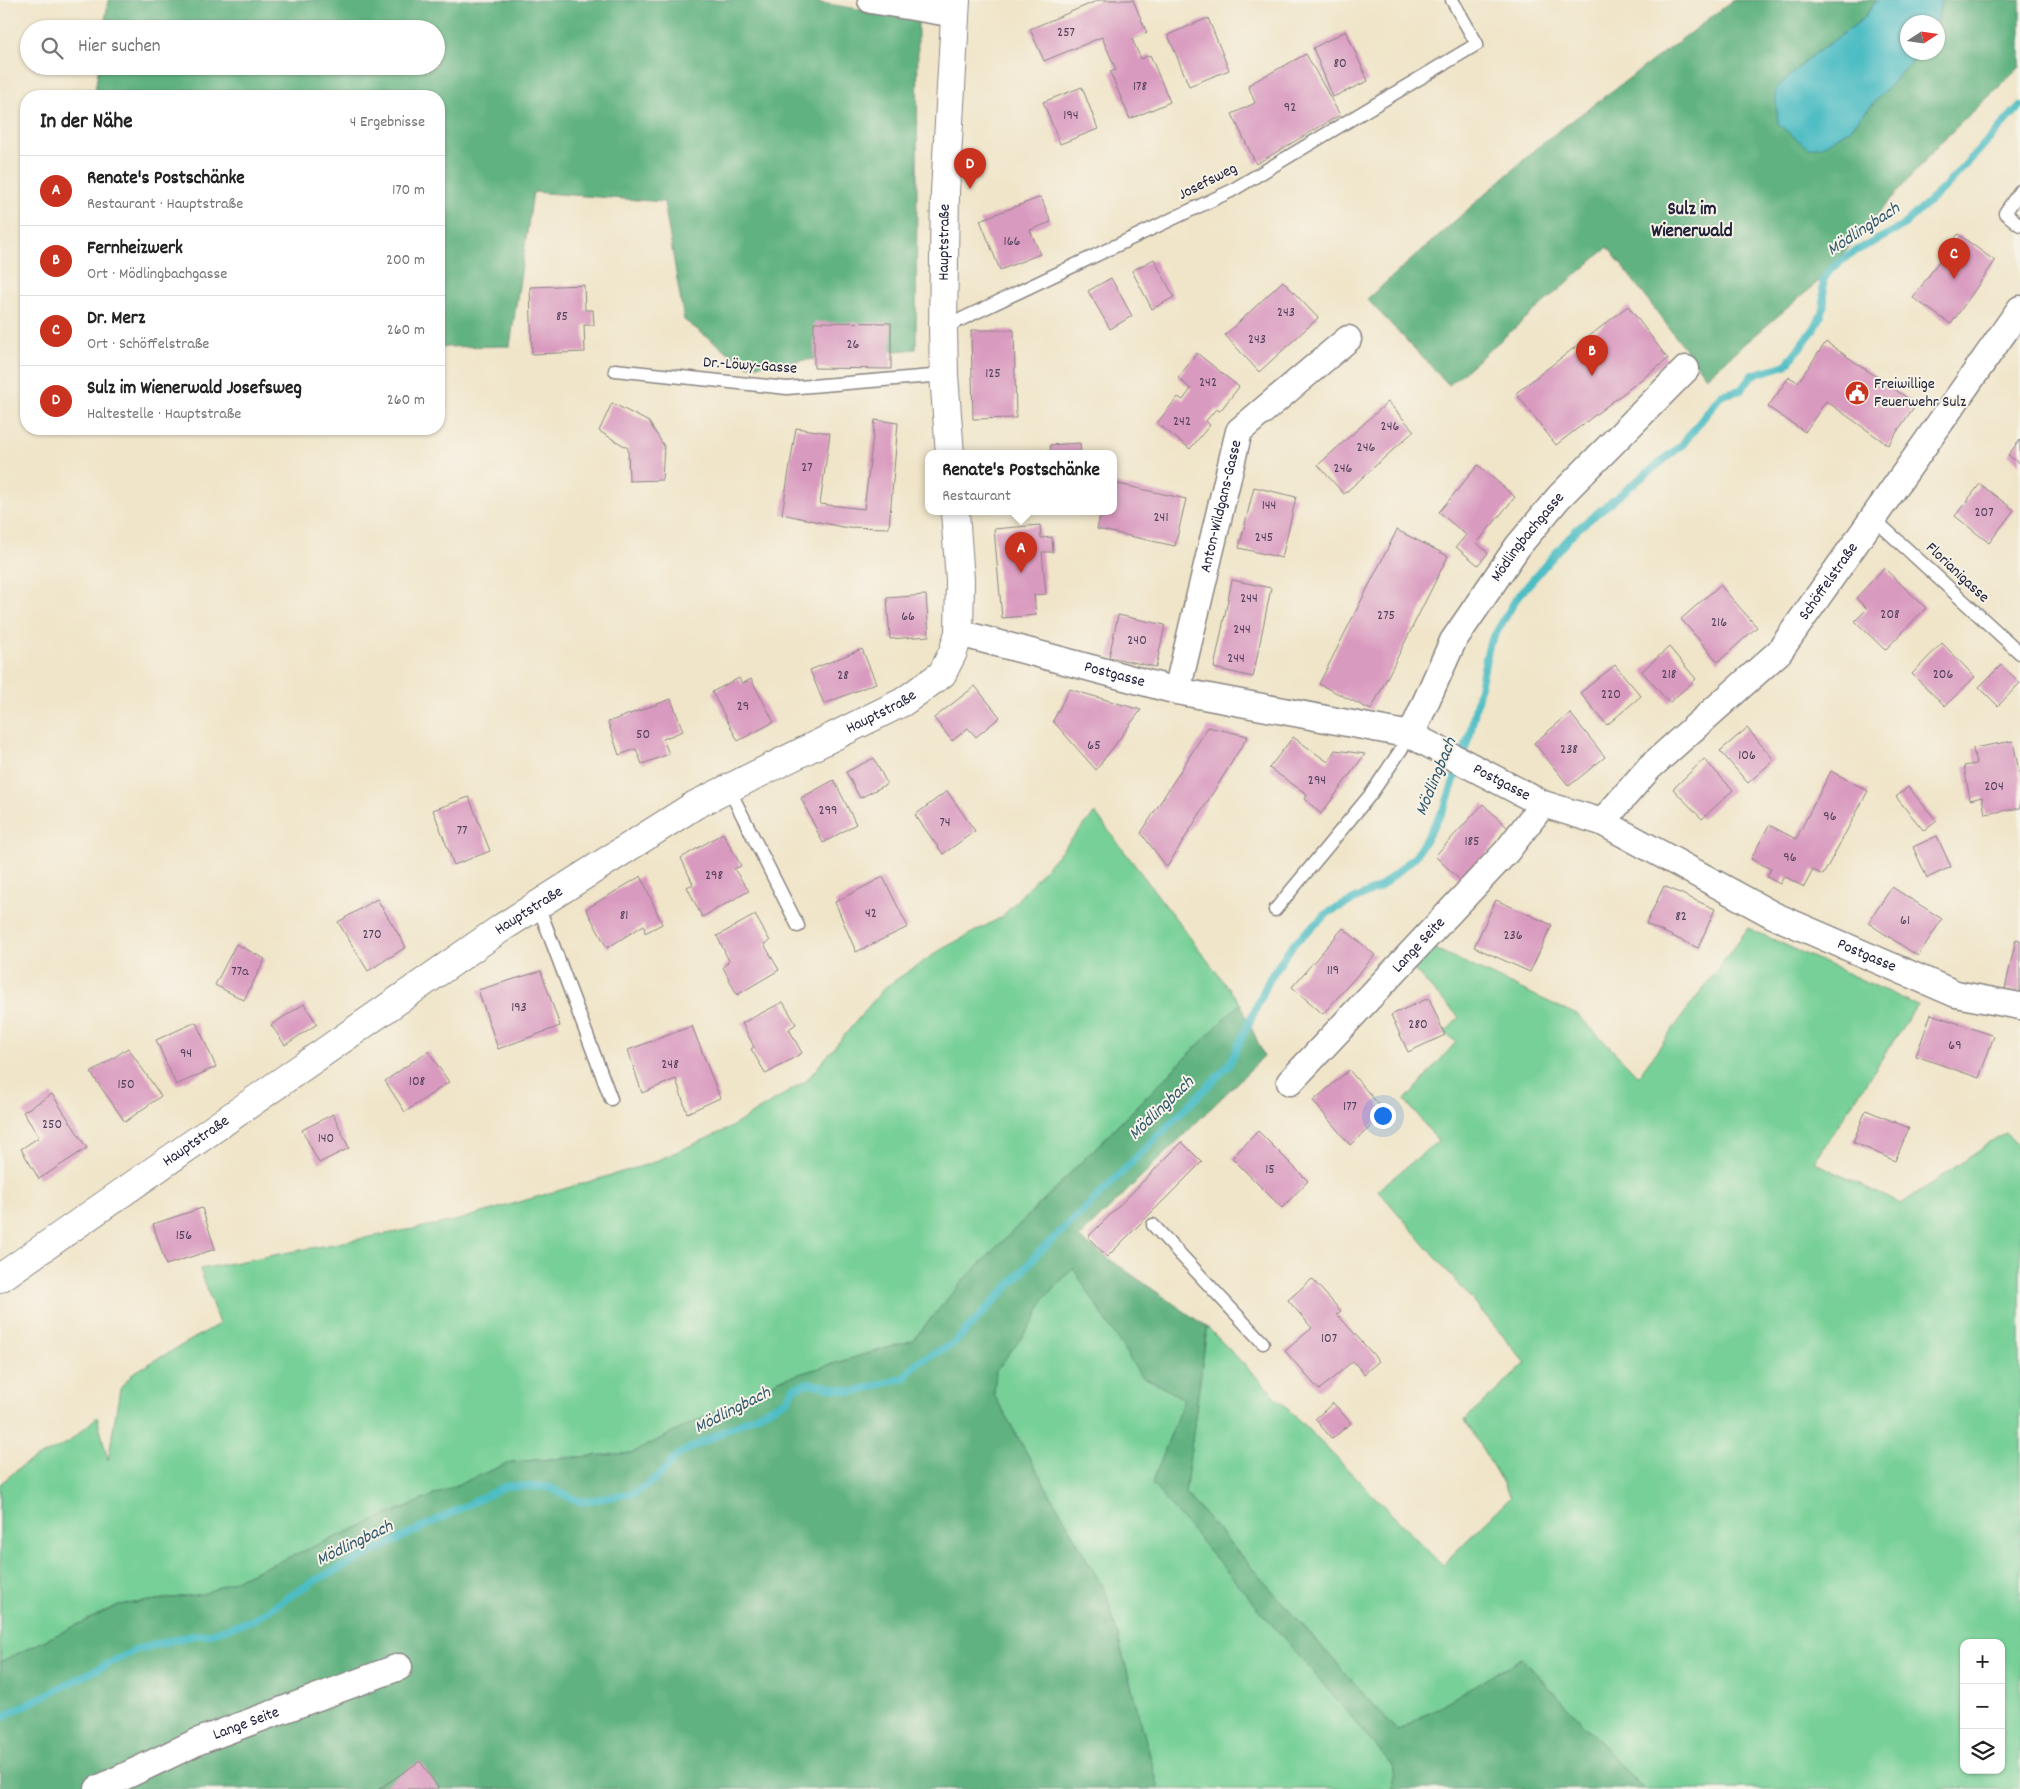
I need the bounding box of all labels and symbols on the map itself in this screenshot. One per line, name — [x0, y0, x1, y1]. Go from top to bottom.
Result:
north arrow — [1900, 15, 1945, 60]
house number: 257 — [1057, 23, 1075, 43]
house number: 80 — [1333, 54, 1347, 74]
house number: 178 — [1133, 77, 1147, 97]
house number: 92 — [1284, 98, 1296, 118]
house number: 194 — [1063, 106, 1079, 126]
pin: D — [954, 148, 986, 189]
street label: Josefsweg — [1175, 157, 1241, 207]
district label: Sulz im Wienerwald — [1651, 197, 1733, 246]
water label: Mödlingbach — [1823, 197, 1906, 263]
street label: Hauptstraße — [932, 204, 956, 281]
house number: 166 — [1004, 232, 1021, 252]
pin: C — [1938, 238, 1970, 279]
house number: 243 — [1277, 303, 1295, 323]
house number: 85 — [556, 307, 568, 327]
house number: 243 — [1248, 330, 1266, 350]
house number: 26 — [847, 335, 860, 355]
pin: B — [1576, 335, 1608, 376]
street label: Dr.-Löwy-Gasse — [702, 351, 798, 381]
house number: 125 — [985, 364, 1001, 384]
house number: 242 — [1199, 373, 1217, 393]
place label: Freiwillige Feuerwehr Sulz — [1874, 373, 1966, 414]
public building icon: Freiwillige Feuerwehr Sulz — [1844, 380, 1870, 406]
house number: 242 — [1173, 412, 1191, 432]
house number: 246 — [1381, 417, 1400, 437]
street label: Anton-Wildgans-Gasse — [1194, 437, 1248, 575]
house number: 246 — [1357, 438, 1376, 458]
house number: 27 — [801, 458, 813, 478]
house number: 246 — [1334, 459, 1353, 479]
street label: Mödlingbachgasse — [1485, 487, 1570, 587]
house number: 144 — [1262, 496, 1276, 516]
house number: 207 — [1974, 503, 1994, 523]
house number: 241 — [1154, 508, 1169, 528]
house number: 245 — [1255, 528, 1273, 548]
pin: A — [1005, 532, 1037, 573]
street label: Florianigasse — [1920, 537, 1994, 609]
street label: Schöffelstraße — [1793, 538, 1864, 625]
house number: 244 — [1240, 589, 1258, 609]
house number: 208 — [1880, 605, 1900, 625]
house number: 275 — [1377, 606, 1395, 626]
house number: 66 — [901, 607, 915, 627]
house number: 216 — [1711, 613, 1727, 633]
house number: 244 — [1233, 620, 1251, 640]
house number: 240 — [1127, 631, 1147, 651]
house number: 244 — [1227, 649, 1245, 669]
street label: Postgasse — [1082, 655, 1148, 693]
house number: 218 — [1662, 665, 1677, 685]
house number: 206 — [1933, 665, 1953, 685]
house number: 28 — [837, 666, 849, 686]
street label: Hauptstraße — [842, 684, 921, 740]
house number: 220 — [1601, 685, 1621, 705]
house number: 29 — [737, 697, 749, 717]
house number: 50 — [636, 725, 650, 745]
water label: Mödlingbach — [1410, 733, 1464, 820]
house number: 65 — [1087, 736, 1101, 756]
house number: 238 — [1560, 740, 1578, 760]
house number: 106 — [1738, 746, 1756, 766]
street label: Postgasse — [1469, 758, 1535, 807]
house number: 294 — [1308, 771, 1326, 791]
house number: 204 — [1984, 777, 2004, 797]
house number: 299 — [819, 801, 837, 821]
house number: 96 — [1823, 807, 1837, 827]
house number: 74 — [939, 813, 951, 833]
house number: 77 — [457, 821, 467, 841]
house number: 185 — [1464, 832, 1480, 852]
house number: 96 — [1783, 848, 1797, 868]
house number: 298 — [705, 866, 723, 886]
street label: Hauptstraße — [490, 880, 567, 941]
house number: 42 — [865, 904, 877, 924]
house number: 81 — [620, 906, 628, 926]
house number: 82 — [1675, 907, 1687, 927]
house number: 61 — [1900, 911, 1910, 931]
street label: Lange Seite — [1387, 912, 1451, 978]
house number: 270 — [362, 925, 382, 945]
house number: 236 — [1503, 926, 1523, 946]
street label: Postgasse — [1834, 933, 1900, 978]
house number: 119 — [1327, 961, 1339, 981]
house number: 77a — [231, 962, 249, 982]
house number: 193 — [511, 998, 527, 1018]
house number: 280 — [1408, 1015, 1428, 1035]
house number: 69 — [1948, 1036, 1962, 1056]
house number: 94 — [180, 1044, 192, 1064]
house number: 248 — [661, 1055, 679, 1075]
water label: Mödlingbach — [1124, 1071, 1201, 1147]
house number: 108 — [409, 1072, 426, 1092]
house number: 150 — [117, 1075, 135, 1095]
house number: 177 — [1343, 1097, 1357, 1117]
your location — [1370, 1103, 1396, 1129]
street label: Hauptstraße — [158, 1110, 234, 1173]
house number: 250 — [42, 1115, 62, 1135]
house number: 140 — [318, 1129, 334, 1149]
house number: 15 — [1265, 1160, 1275, 1180]
house number: 156 — [176, 1226, 192, 1246]
house number: 107 — [1321, 1329, 1337, 1349]
water label: Mödlingbach — [691, 1381, 776, 1441]
water label: Mödlingbach — [312, 1514, 398, 1573]
street label: Lange Seite — [210, 1701, 282, 1746]

